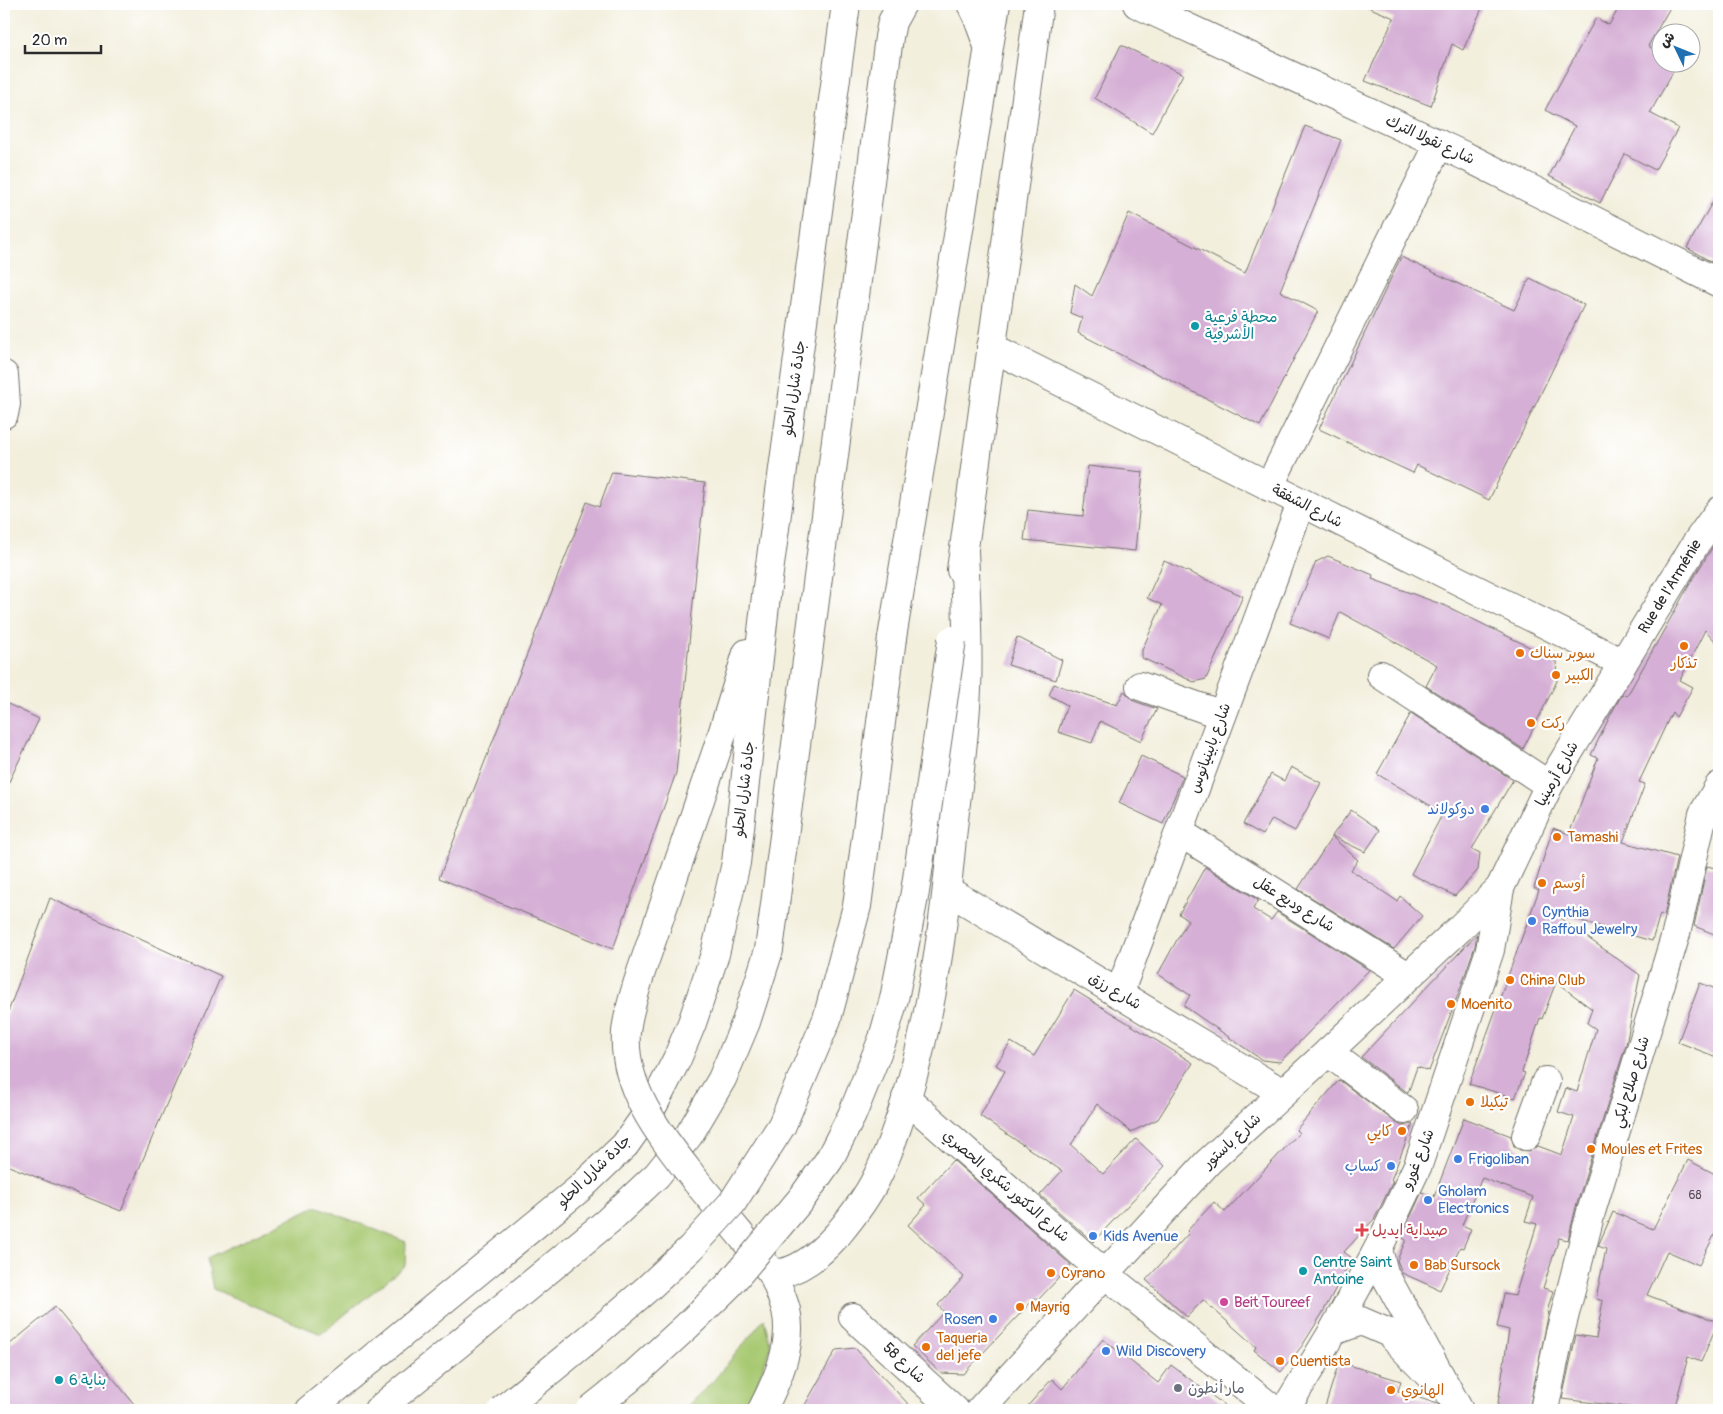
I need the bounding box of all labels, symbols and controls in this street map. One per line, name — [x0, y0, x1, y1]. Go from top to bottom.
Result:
scale bar — [25, 22, 101, 54]
north arrow — [1650, 22, 1700, 72]
text: ش — [1655, 28, 1678, 51]
text: 20 m — [32, 31, 67, 50]
street label: شارع نقولا الترك — [1382, 111, 1478, 169]
place label: محطة فرعية الأشرفية — [1205, 308, 1278, 344]
marker: محطة فرعية الأشرفية — [1189, 320, 1201, 332]
street label: جادة شارل الحلو — [778, 339, 810, 438]
street label: شارع الشفقة — [1268, 480, 1346, 532]
street label: Rue de l'Arménie — [1634, 535, 1706, 637]
marker: تذكار — [1678, 640, 1690, 652]
place label: سوبر سناك — [1530, 644, 1595, 663]
marker: سوبر سناك — [1514, 647, 1526, 659]
place label: تذكار — [1670, 654, 1698, 673]
place label: الكبير — [1564, 666, 1594, 685]
marker: الكبير — [1550, 669, 1562, 681]
street label: شارع بابينيانوس — [1185, 700, 1235, 796]
place label: ركت — [1541, 714, 1565, 733]
marker: ركت — [1525, 717, 1537, 729]
street label: شارع أرمينيا — [1531, 738, 1583, 810]
street label: جادة شارل الحلو — [729, 740, 759, 839]
place label: دوكولاند — [1427, 800, 1475, 819]
marker: دوكولاند — [1479, 803, 1491, 815]
place label: Tamashi — [1567, 828, 1619, 847]
marker: Tamashi — [1551, 831, 1563, 843]
street label: شارع وديع عقل — [1249, 872, 1338, 937]
place label: أوسم — [1552, 874, 1585, 894]
marker: أوسم — [1536, 877, 1548, 889]
place label: Cynthia Raffoul Jewelry — [1542, 903, 1638, 939]
marker: Cynthia Raffoul Jewelry — [1526, 915, 1538, 927]
street label: شارع رزق — [1085, 968, 1145, 1014]
place label: China Club — [1520, 971, 1585, 990]
marker: China Club — [1504, 974, 1516, 986]
place label: Moenito — [1461, 995, 1512, 1014]
marker: Moenito — [1445, 998, 1457, 1010]
street label: شارع صلاح لبكي — [1608, 1034, 1657, 1131]
place label: تيكيلا — [1480, 1093, 1509, 1112]
marker: تيكيلا — [1464, 1096, 1476, 1108]
street label: شارع باستور — [1198, 1109, 1265, 1173]
place label: كايي — [1367, 1122, 1392, 1144]
marker: كايي — [1396, 1125, 1408, 1137]
street label: شارع الدكتور شكري الحصري — [938, 1126, 1073, 1247]
street label: شارع غورو — [1397, 1126, 1439, 1193]
street label: جادة شارل الحلو — [552, 1131, 635, 1212]
place label: Moules et Frites — [1601, 1140, 1703, 1159]
marker: Moules et Frites — [1585, 1143, 1597, 1155]
place label: Frigoliban — [1468, 1150, 1529, 1169]
marker: Frigoliban — [1452, 1153, 1464, 1165]
place label: كساب — [1345, 1157, 1381, 1176]
marker: كساب — [1385, 1160, 1397, 1172]
place label: Gholam Electronics — [1438, 1182, 1509, 1218]
house number: 68 — [1688, 1188, 1702, 1203]
marker: Gholam Electronics — [1422, 1194, 1434, 1206]
place label: صيداية ايديل — [1372, 1221, 1448, 1240]
marker: صيداية ايديل — [1356, 1224, 1368, 1236]
place label: Kids Avenue — [1103, 1227, 1179, 1246]
marker: Kids Avenue — [1087, 1230, 1099, 1242]
place label: Centre Saint Antoine — [1313, 1253, 1393, 1289]
place label: Bab Sursock — [1424, 1256, 1501, 1275]
marker: Bab Sursock — [1408, 1259, 1420, 1271]
place label: Cyrano — [1061, 1264, 1105, 1283]
marker: Centre Saint Antoine — [1297, 1265, 1309, 1277]
marker: Cyrano — [1045, 1267, 1057, 1279]
place label: Beit Toureef — [1234, 1293, 1311, 1312]
marker: Beit Toureef — [1218, 1296, 1230, 1308]
place label: Mayrig — [1030, 1298, 1070, 1317]
marker: Mayrig — [1014, 1301, 1026, 1313]
place label: Rosen — [944, 1310, 983, 1329]
marker: Rosen — [987, 1313, 999, 1325]
place label: Taqueria del jefe — [936, 1329, 987, 1365]
street label: شارع 58 — [879, 1339, 929, 1387]
marker: Taqueria del jefe — [920, 1341, 932, 1353]
place label: Wild Discovery — [1116, 1342, 1207, 1361]
marker: Wild Discovery — [1100, 1345, 1112, 1357]
place label: Cuentista — [1290, 1352, 1351, 1371]
marker: Cuentista — [1274, 1355, 1286, 1367]
place label: بناية 6 — [69, 1371, 106, 1390]
marker: بناية 6 — [53, 1374, 65, 1386]
place label: مار أنطون — [1188, 1379, 1245, 1398]
place label: الهانوي — [1401, 1381, 1444, 1401]
marker: مار أنطون — [1172, 1382, 1184, 1394]
marker: الهانوي — [1385, 1384, 1397, 1396]

